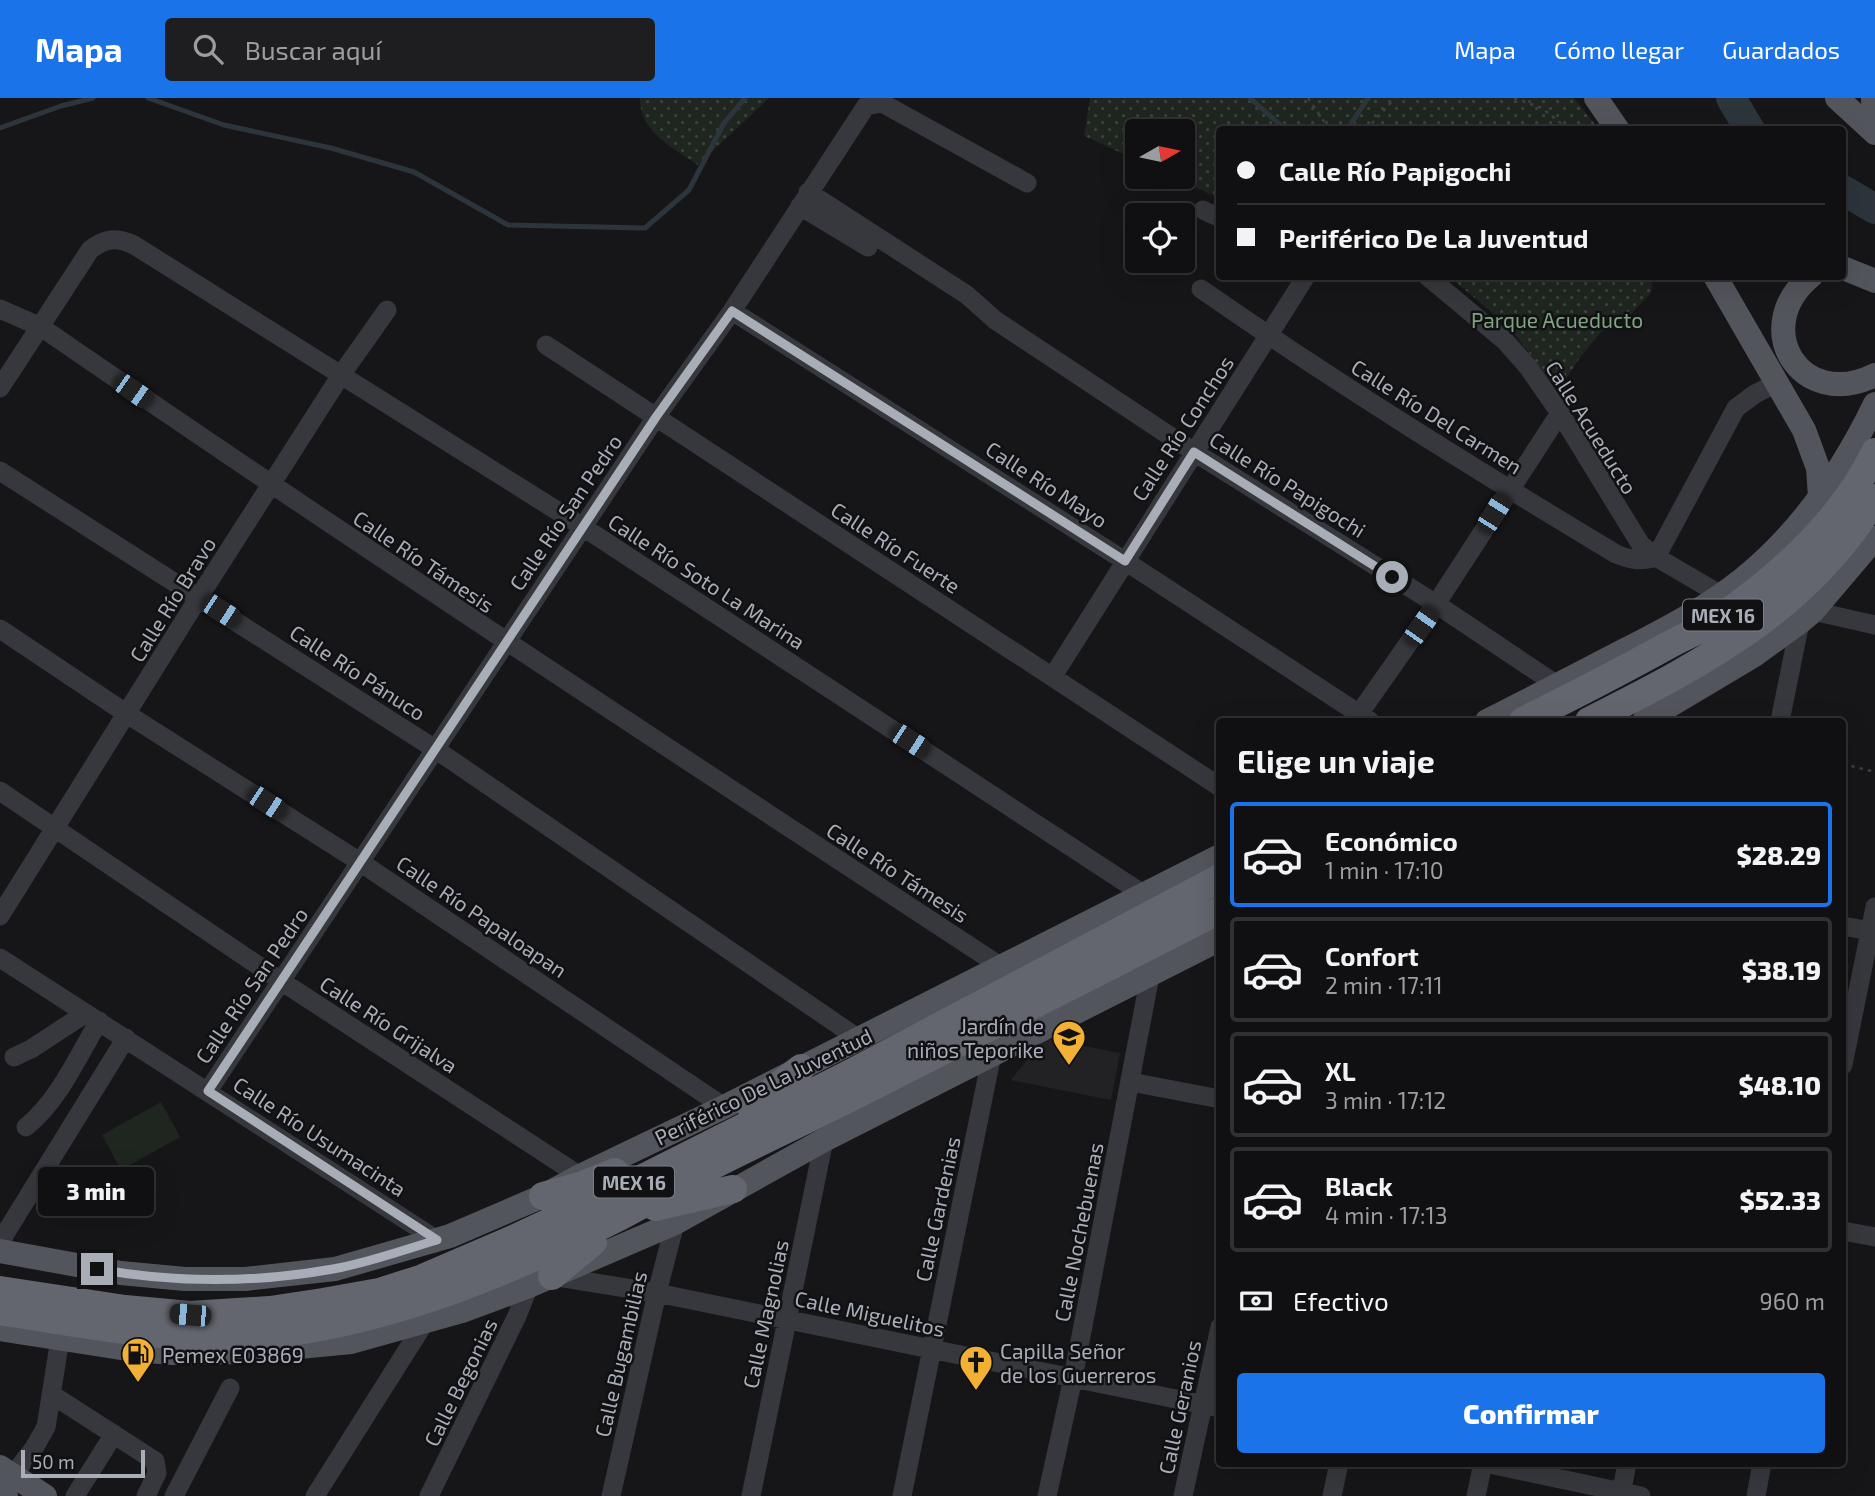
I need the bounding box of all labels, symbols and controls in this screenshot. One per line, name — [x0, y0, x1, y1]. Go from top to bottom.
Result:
search box — [165, 18, 655, 81]
text: Mapa — [35, 29, 123, 69]
icon: search — [189, 30, 227, 68]
text: Buscar aquí — [245, 34, 382, 65]
text: Mapa — [1454, 35, 1516, 64]
text: Cómo llegar — [1554, 35, 1684, 64]
text: Guardados — [1722, 35, 1840, 64]
north arrow — [1125, 119, 1195, 189]
map controls — [1125, 119, 1195, 273]
text: Calle Río Papigochi — [1279, 155, 1511, 186]
button: locate — [1125, 203, 1195, 273]
text: Periférico De La Juventud — [1279, 222, 1589, 253]
park label: Parque Acueducto — [1471, 307, 1643, 332]
street label: Calle Río Conchos — [1126, 351, 1238, 505]
street label: Calle Río Del Carmen — [1347, 353, 1527, 479]
street label: Calle Acueducto — [1541, 356, 1643, 498]
car — [110, 370, 157, 412]
street label: Calle Río Papigochi — [1205, 426, 1371, 542]
street label: Calle Río San Pedro — [504, 429, 626, 595]
street label: Calle Río Mayo — [982, 435, 1112, 533]
car — [1474, 490, 1515, 536]
street label: Calle Río Fuerte — [827, 496, 965, 598]
street label: Calle Río Támesis — [349, 505, 499, 617]
street label: Calle Río Soto La Marina — [604, 508, 810, 654]
street label: Calle Río Bravo — [124, 532, 220, 666]
route start — [1376, 561, 1408, 593]
car — [198, 591, 245, 631]
road number: MEX 16 — [1683, 600, 1763, 630]
car — [1401, 603, 1442, 649]
street label: Calle Río Pánuco — [285, 619, 431, 725]
car — [887, 721, 934, 761]
text: Elige un viaje — [1237, 741, 1435, 779]
car — [244, 783, 291, 823]
street label: Calle Río Támesis — [822, 817, 974, 927]
icon: car — [1241, 823, 1304, 886]
text: Económico — [1325, 825, 1458, 856]
text: $28.29 — [1736, 839, 1821, 870]
street label: Calle Río Papaloapan — [392, 850, 572, 982]
text: 1 min · 17:10 — [1325, 856, 1444, 884]
street label: Calle Río San Pedro — [190, 902, 312, 1068]
icon: car — [1241, 938, 1304, 1001]
text: Confort — [1325, 940, 1419, 971]
text: $38.19 — [1742, 954, 1821, 985]
street label: Calle Río Grijalva — [315, 970, 462, 1079]
text: 2 min · 17:11 — [1325, 971, 1443, 999]
place label: Jardín de niños Teporike — [907, 1013, 1044, 1062]
school or university icon: Jardín de niños Teporike — [1050, 1018, 1088, 1067]
street label: Periférico De La Juventud — [650, 1022, 876, 1150]
icon: car — [1241, 1053, 1304, 1116]
text: XL — [1325, 1055, 1356, 1086]
text: $48.10 — [1738, 1069, 1821, 1100]
street label: Calle Río Usumacinta — [229, 1071, 411, 1201]
text: 3 min · 17:12 — [1325, 1086, 1446, 1114]
street label: Calle Gardenias — [909, 1134, 965, 1284]
street label: Calle Nochebuenas — [1048, 1140, 1108, 1324]
road number: MEX 16 — [594, 1166, 674, 1198]
callout: 3 min — [39, 1168, 155, 1216]
icon: car — [1241, 1168, 1304, 1231]
text: Black — [1325, 1170, 1393, 1201]
text: 3 min — [66, 1177, 126, 1205]
text: $52.33 — [1739, 1184, 1821, 1215]
text: 4 min · 17:13 — [1325, 1201, 1447, 1229]
street label: Calle Magnolias — [737, 1237, 793, 1391]
route end — [81, 1253, 113, 1285]
street label: Calle Bugambilias — [589, 1269, 651, 1439]
icon: cash — [1237, 1282, 1275, 1320]
street label: Calle Miguelitos — [793, 1285, 947, 1341]
text: Efectivo — [1293, 1285, 1389, 1316]
text: 960 m — [1760, 1287, 1825, 1315]
car — [169, 1303, 212, 1327]
street label: Calle Begonias — [418, 1314, 502, 1450]
fuel station icon: Pemex E03869 — [119, 1335, 157, 1384]
place label: Capilla Señor de los Guerreros — [1000, 1338, 1157, 1387]
street label: Calle Geranios — [1153, 1338, 1205, 1476]
place label: Pemex E03869 — [162, 1342, 304, 1367]
church icon: Capilla Señor de los Guerreros — [957, 1343, 995, 1392]
button: Confirmar — [1237, 1373, 1825, 1453]
scale bar — [21, 1447, 145, 1479]
text: 50 m — [32, 1450, 75, 1473]

